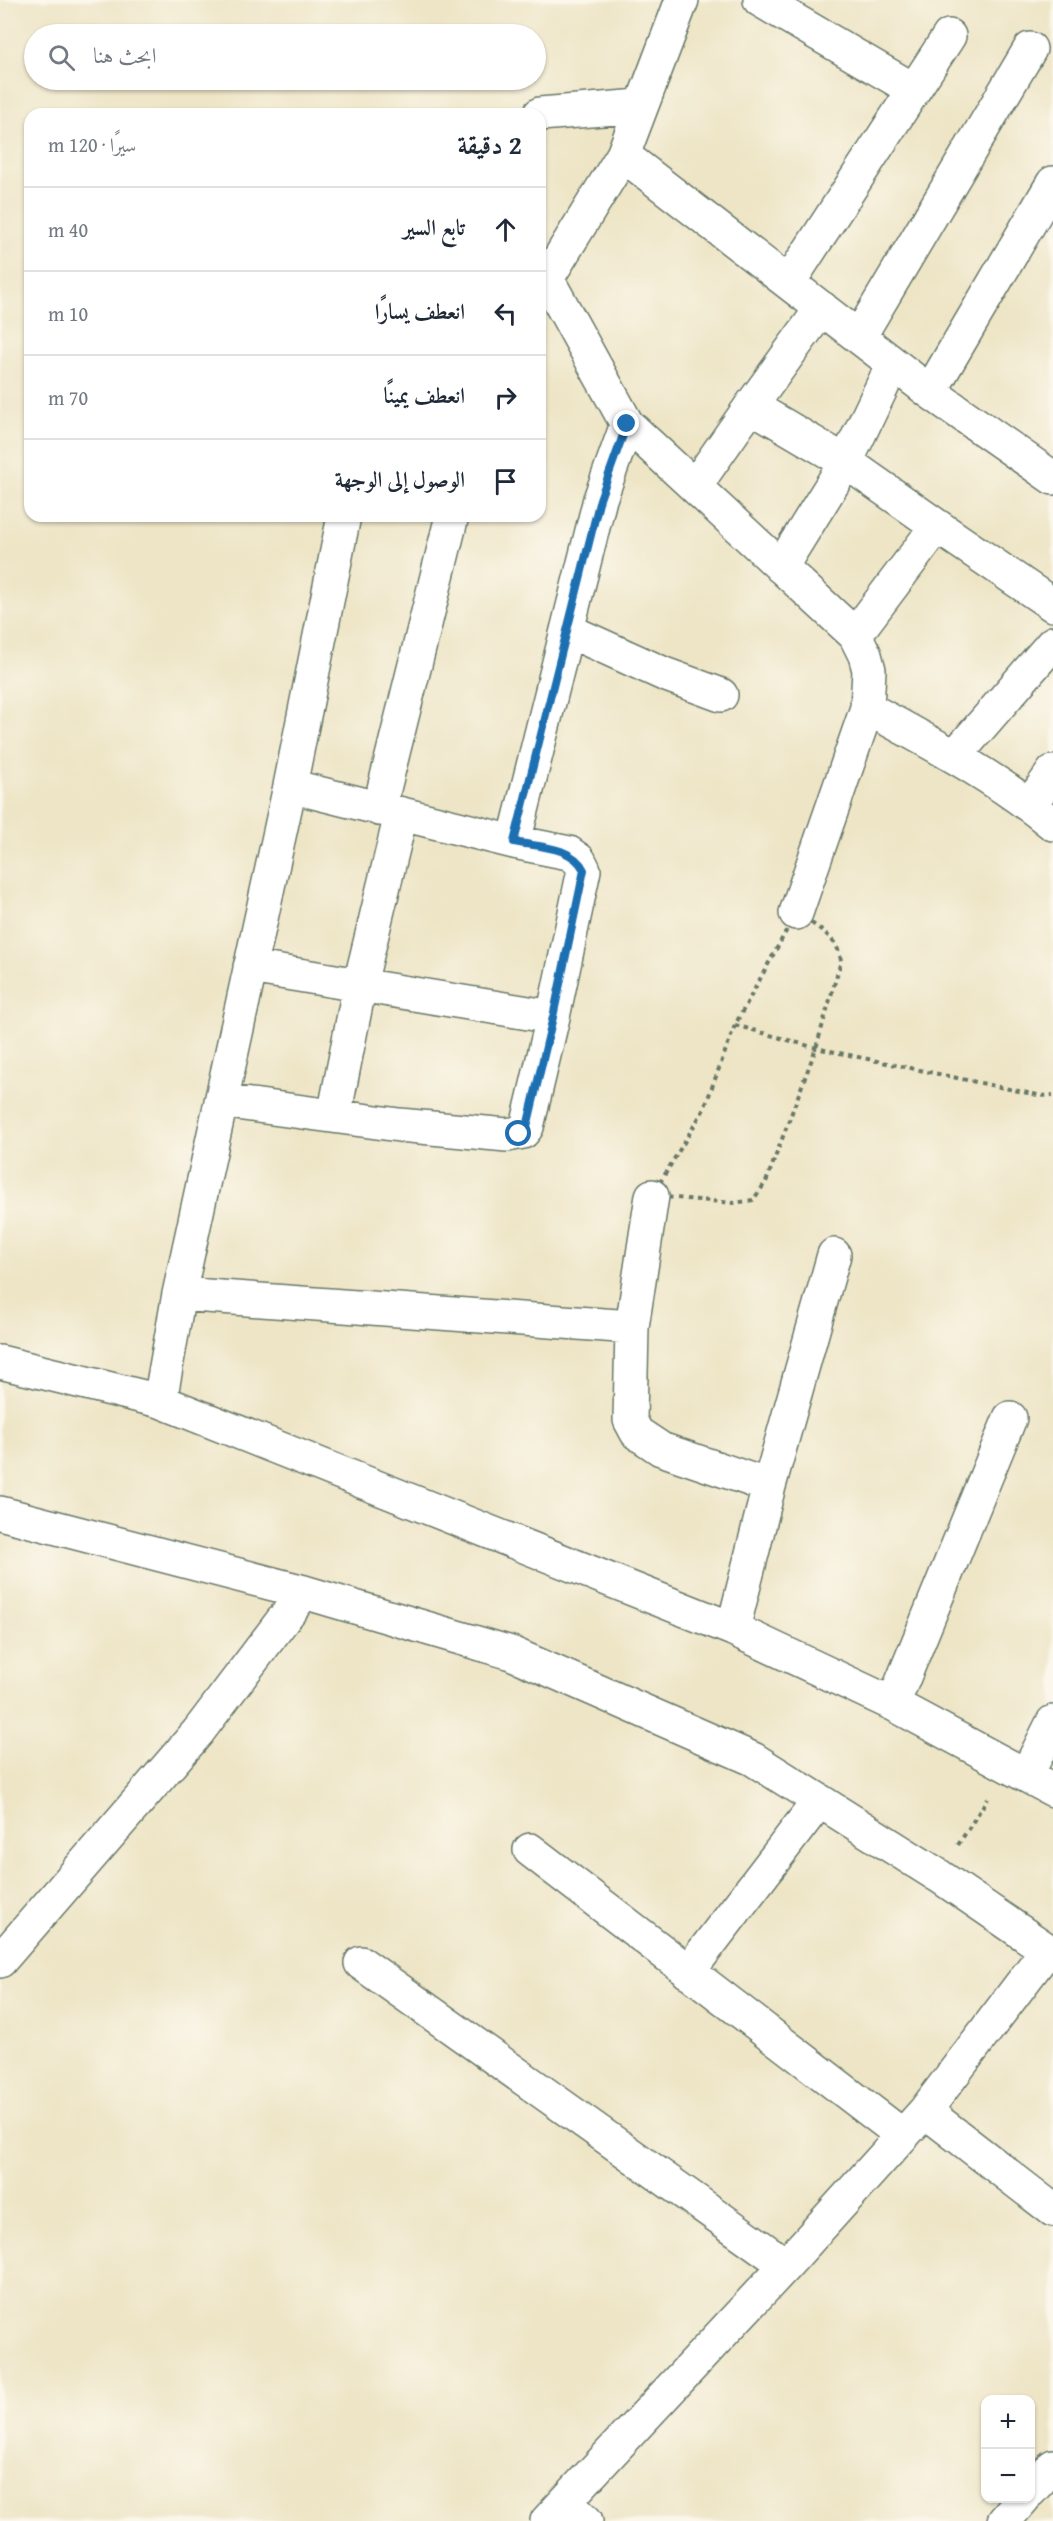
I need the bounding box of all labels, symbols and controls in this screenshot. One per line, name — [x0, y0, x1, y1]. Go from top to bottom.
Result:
search box — [24, 24, 546, 90]
text: ابحث هنا — [93, 39, 157, 71]
icon: search — [45, 41, 78, 74]
text: 2 دقيقة — [457, 125, 522, 164]
text: سيرًا · 120 m — [48, 130, 136, 159]
text: تابع السير — [403, 211, 465, 243]
icon: ahead — [489, 213, 522, 246]
text: 40 m — [48, 215, 88, 244]
text: انعطف يسارًا — [375, 295, 465, 327]
icon: left — [489, 297, 522, 330]
text: 10 m — [48, 299, 88, 328]
text: انعطف يمينًا — [384, 379, 465, 411]
icon: right — [489, 381, 522, 414]
text: 70 m — [48, 383, 88, 412]
route end — [613, 410, 639, 436]
text: الوصول إلى الوجهة — [335, 463, 465, 495]
icon: arrive — [489, 465, 522, 498]
route start — [505, 1120, 531, 1146]
map controls — [981, 2395, 1035, 2503]
button: + — [981, 2395, 1035, 2449]
button: − — [981, 2449, 1035, 2503]

